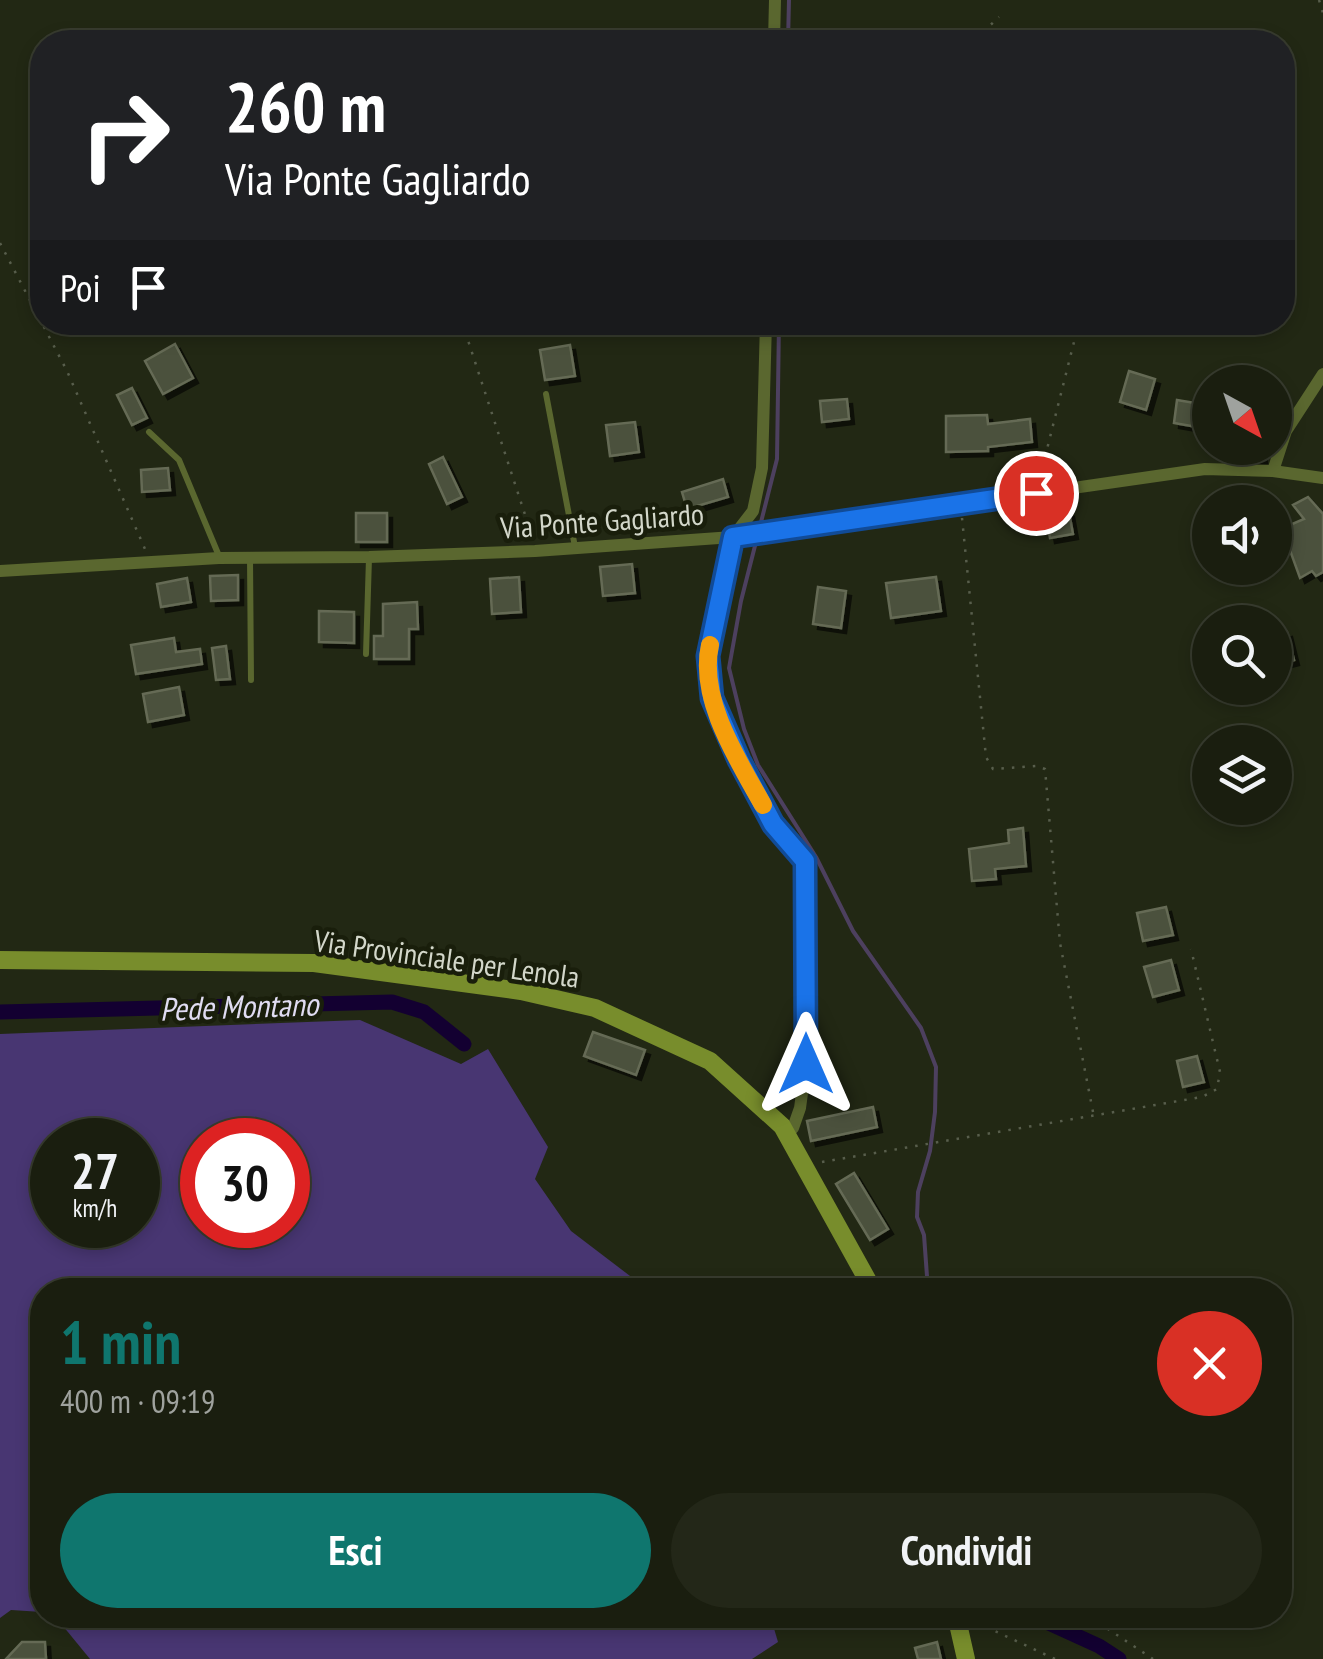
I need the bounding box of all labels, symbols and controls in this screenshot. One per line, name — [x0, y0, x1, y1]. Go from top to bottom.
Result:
text: 260 m — [225, 61, 386, 151]
icon: right — [60, 70, 190, 200]
text: Via Ponte Gagliardo — [225, 149, 531, 207]
icon: arrive — [121, 260, 176, 315]
text: Poi — [60, 263, 101, 312]
north arrow — [1192, 365, 1292, 465]
map controls — [1192, 365, 1292, 825]
pin — [994, 451, 1079, 536]
icon: arrive — [1009, 466, 1064, 521]
button: sound — [1192, 485, 1292, 585]
street label: Via Ponte Gagliardo — [498, 493, 705, 547]
button: search — [1192, 605, 1292, 705]
button: layers — [1192, 725, 1292, 825]
street label: Via Provinciale per Lenola — [311, 920, 582, 996]
water label: Pede Montano — [159, 982, 321, 1030]
position arrow — [754, 1012, 858, 1116]
speed limit sign: 30 — [180, 1118, 310, 1248]
text: 27 — [71, 1138, 119, 1203]
text: km/h — [73, 1192, 117, 1224]
text: 1 min — [60, 1303, 181, 1381]
button: close — [1157, 1311, 1262, 1416]
text: 400 m · 09:19 — [60, 1380, 215, 1422]
button: Esci — [60, 1493, 651, 1608]
button: Condividi — [671, 1493, 1262, 1608]

